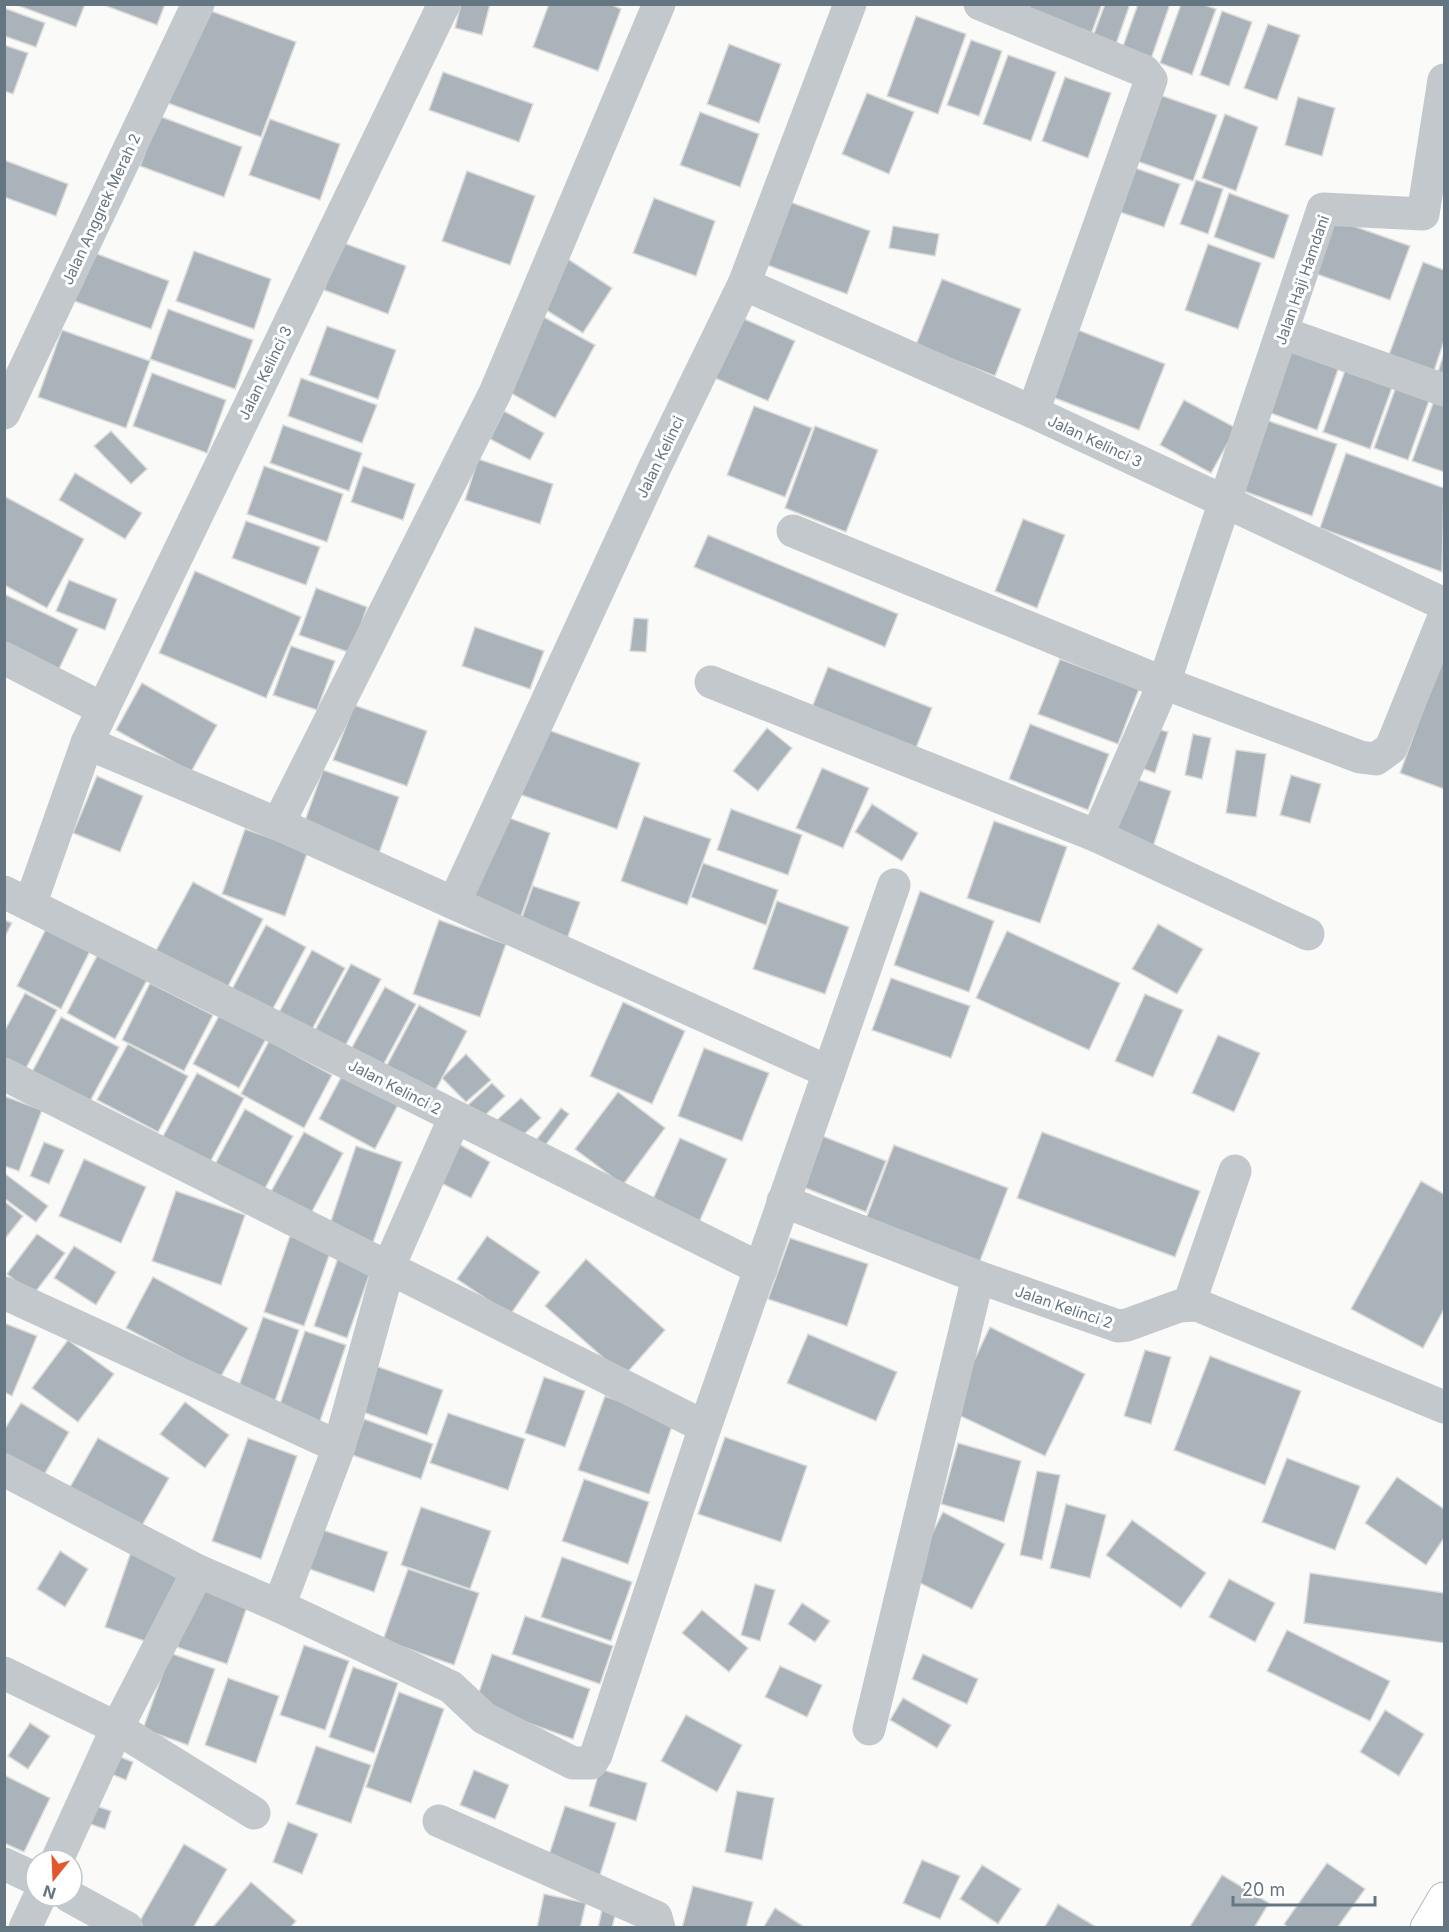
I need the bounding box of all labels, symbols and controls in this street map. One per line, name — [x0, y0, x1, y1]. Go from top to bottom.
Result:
street label: Jalan Anggrek Merah 2 — [58, 130, 144, 288]
street label: Jalan Haji Hamdani — [1271, 213, 1333, 347]
street label: Jalan Kelinci 3 — [234, 323, 296, 423]
street label: Jalan Kelinci 3 — [1045, 411, 1145, 471]
street label: Jalan Kelinci — [632, 413, 688, 501]
street label: Jalan Kelinci 2 — [345, 1055, 445, 1119]
street label: Jalan Kelinci 2 — [1013, 1281, 1115, 1333]
north arrow — [24, 1848, 84, 1908]
scale bar — [1233, 1869, 1376, 1907]
text: 20 m — [1242, 1879, 1285, 1900]
text: N — [40, 1881, 58, 1904]

